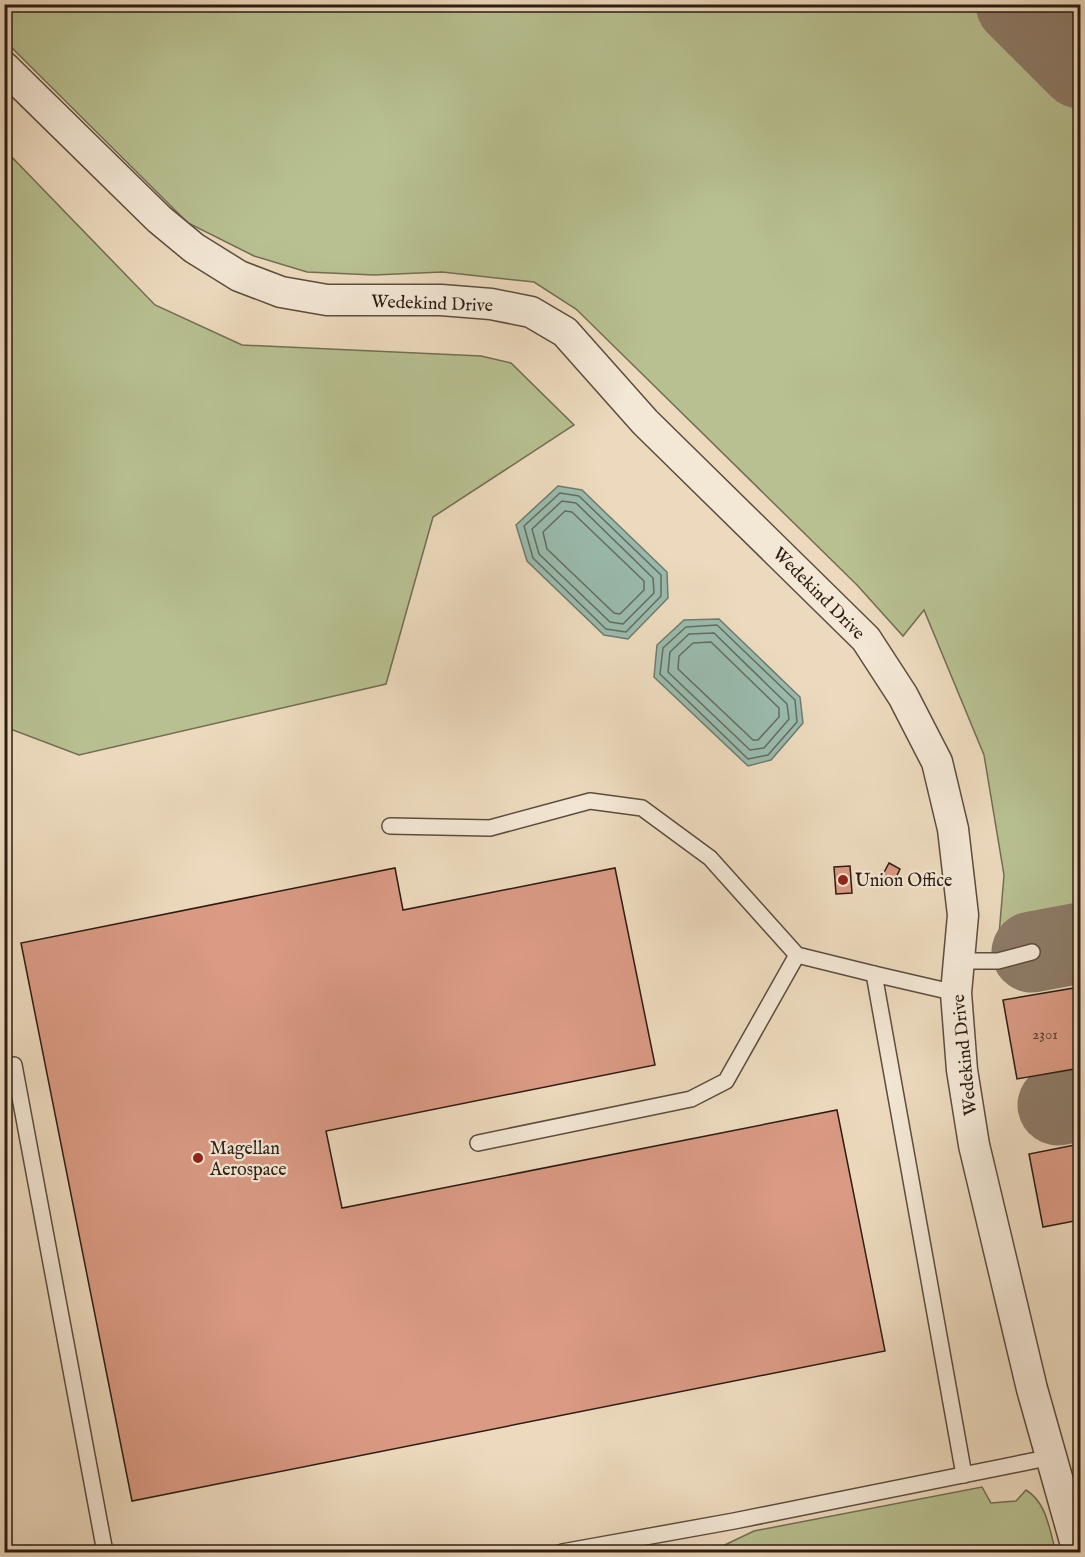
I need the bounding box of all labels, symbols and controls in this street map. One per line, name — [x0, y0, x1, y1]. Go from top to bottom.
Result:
street label: Wedekind Drive — [371, 291, 493, 318]
street label: Wedekind Drive — [767, 543, 869, 645]
place label: Union Office — [855, 870, 952, 893]
marker: Union Office — [836, 873, 850, 887]
street label: Wedekind Drive — [948, 993, 983, 1117]
house number: 2301 — [1032, 1025, 1058, 1044]
place label: Magellan Aerospace — [209, 1138, 287, 1182]
marker: Magellan Aerospace — [191, 1151, 205, 1165]

